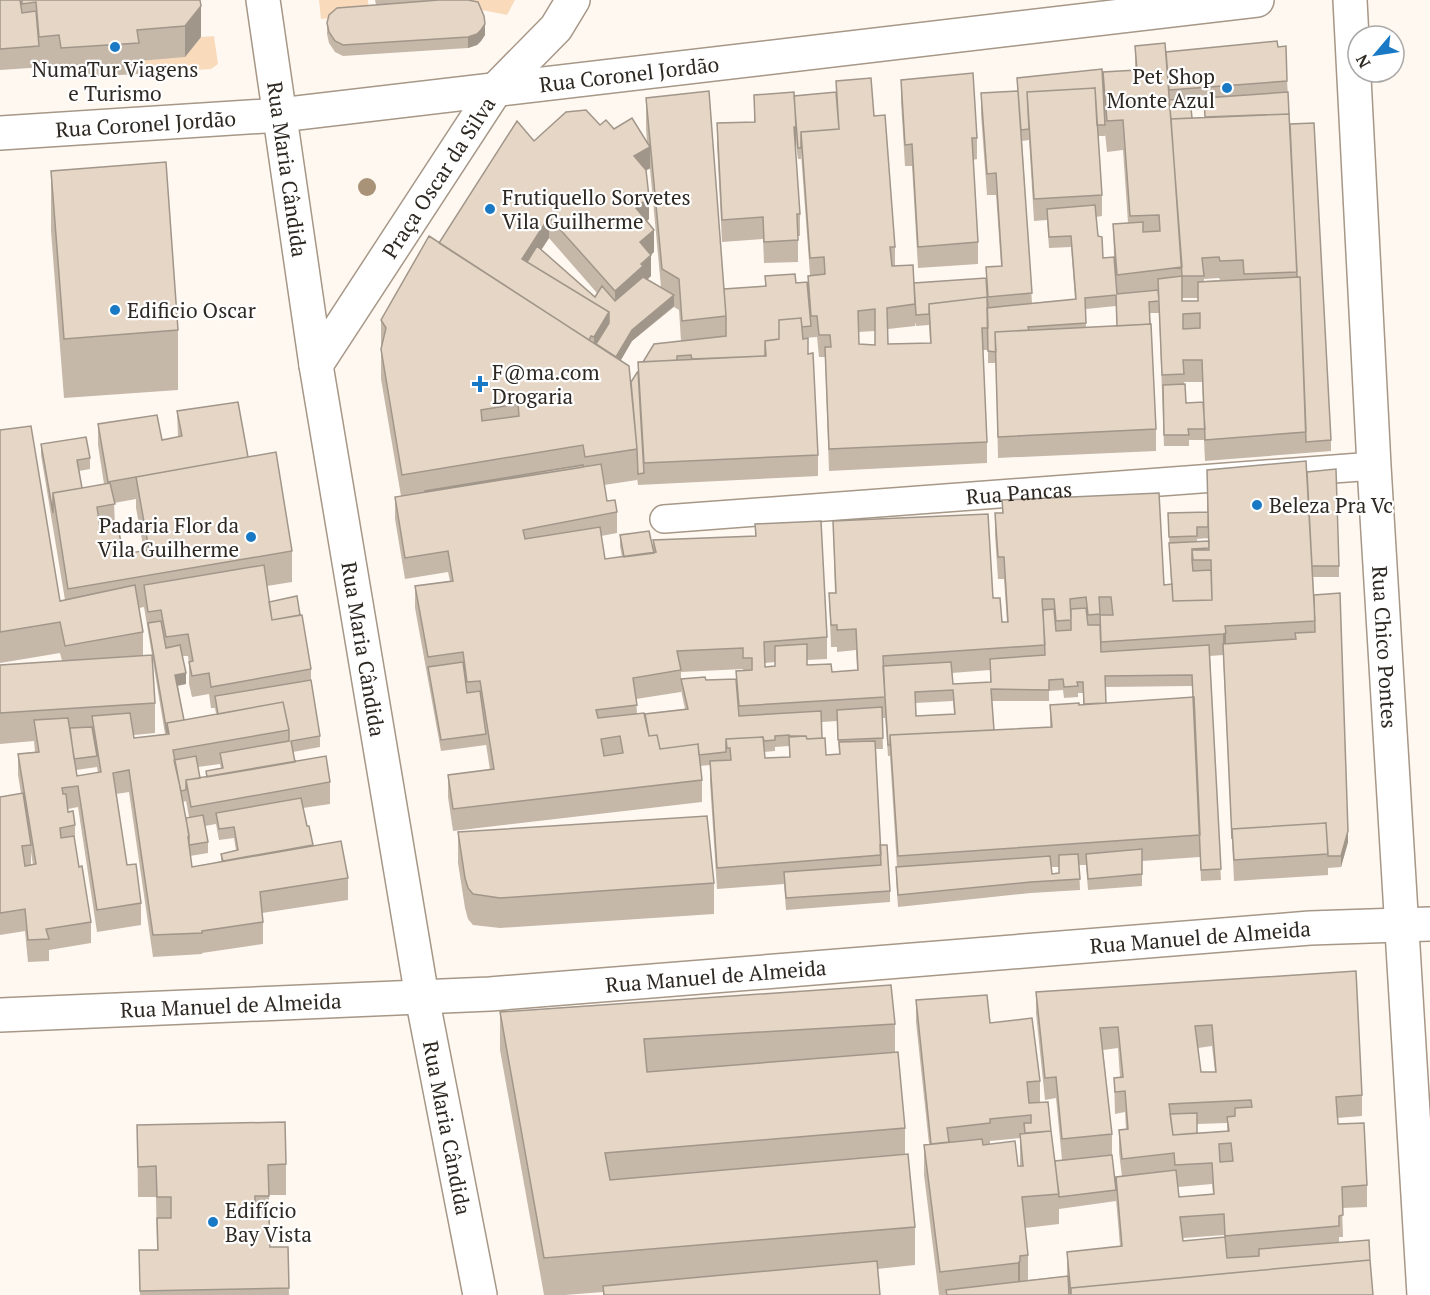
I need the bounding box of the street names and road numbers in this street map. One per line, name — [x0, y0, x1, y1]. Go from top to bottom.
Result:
street label: Rua Coronel Jordão — [538, 49, 720, 98]
street label: Rua Maria Cândida — [261, 80, 314, 259]
street label: Praça Oscar da Silva — [375, 91, 502, 264]
street label: Rua Coronel Jordão — [55, 104, 237, 143]
street label: Rua Pancas — [965, 475, 1073, 510]
street label: Rua Maria Cândida — [335, 560, 392, 739]
street label: Rua Chico Pontes — [1366, 565, 1404, 729]
street label: Rua Manuel de Almeida — [1089, 914, 1312, 960]
street label: Rua Manuel de Almeida — [604, 953, 828, 999]
street label: Rua Manuel de Almeida — [120, 986, 342, 1024]
street label: Rua Maria Cândida — [417, 1038, 478, 1218]

